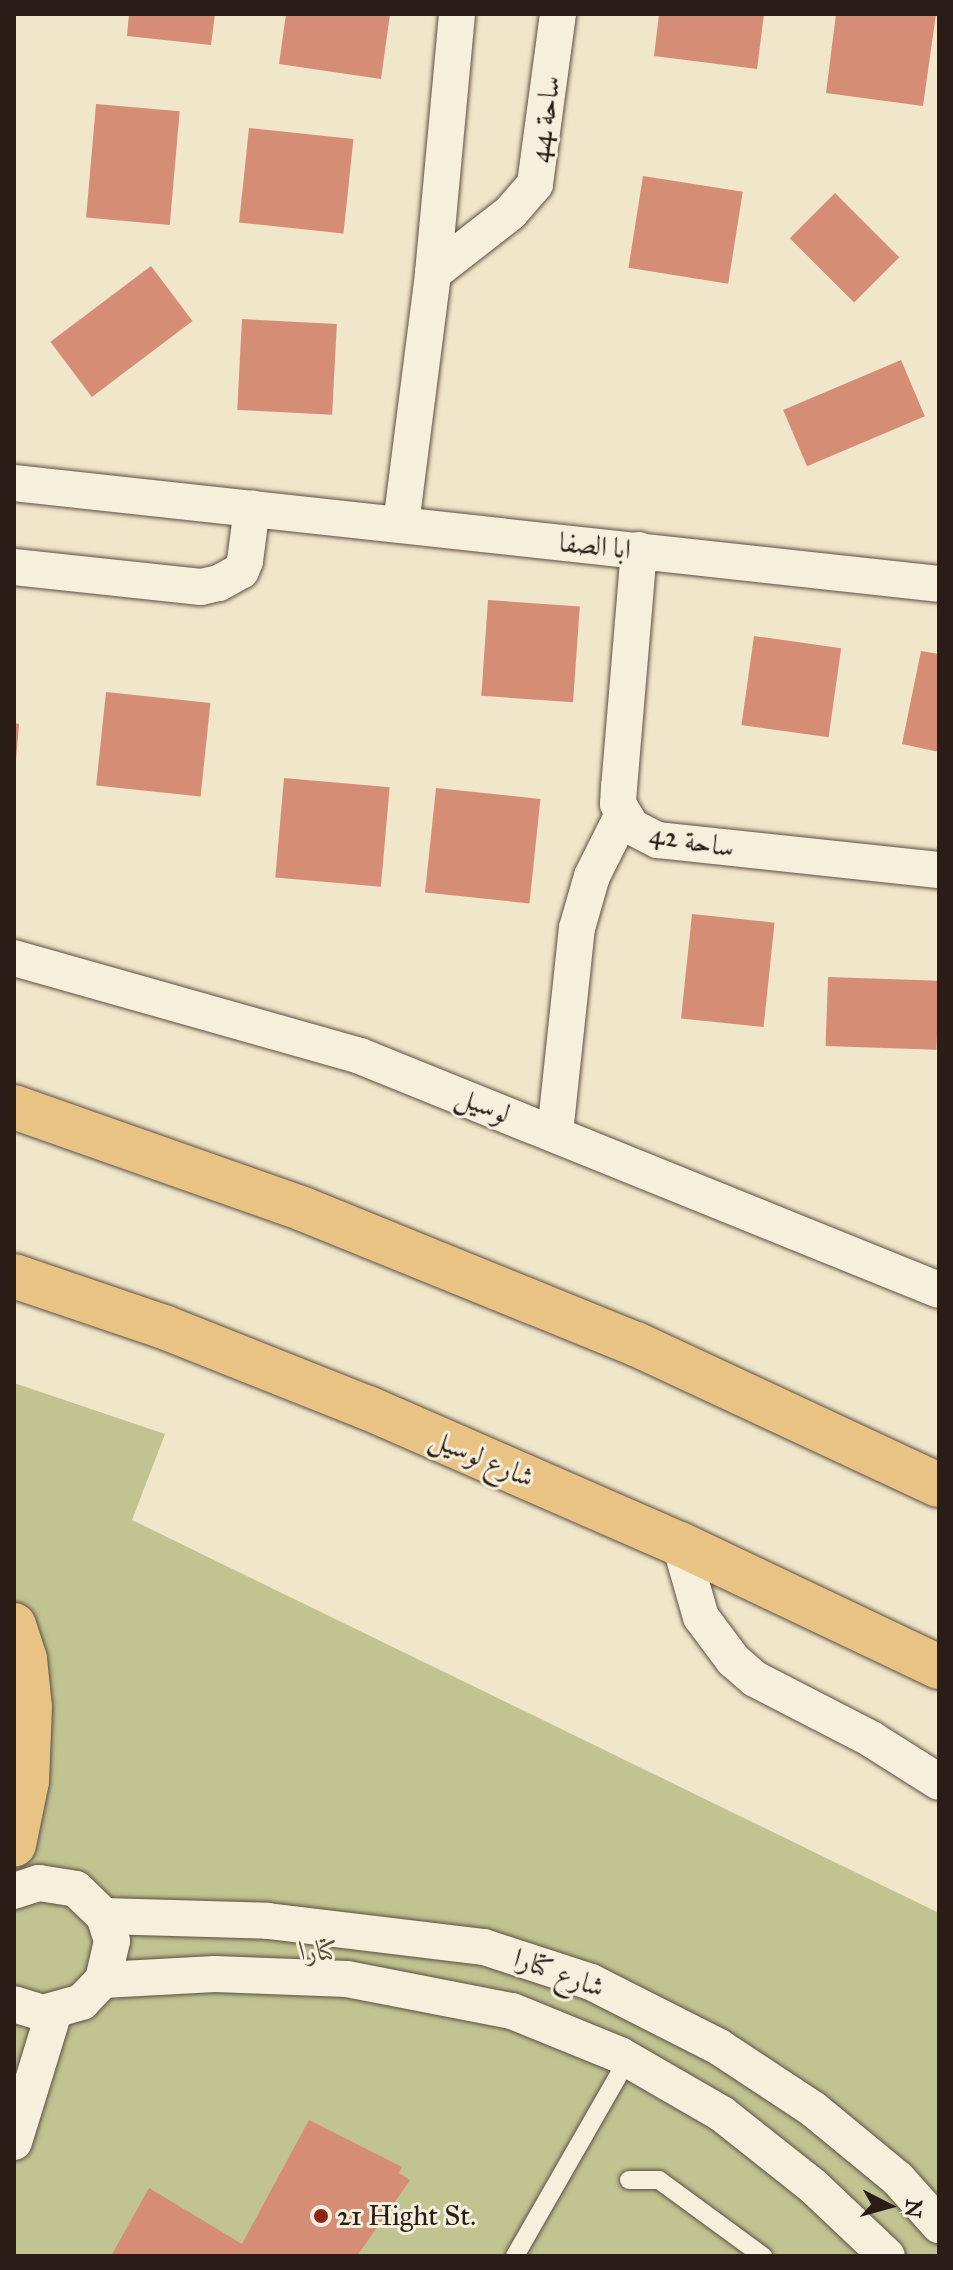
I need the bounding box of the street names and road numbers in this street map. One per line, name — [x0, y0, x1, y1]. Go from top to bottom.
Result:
street label: ساحة 44 — [522, 74, 568, 164]
street label: ابا الصفا — [557, 526, 633, 566]
street label: ساحة 42 — [647, 817, 737, 865]
street label: لوسيل — [451, 1079, 515, 1131]
street label: شارع لوسيل — [425, 1421, 539, 1495]
street label: شارع كتارا — [509, 1941, 609, 2005]

